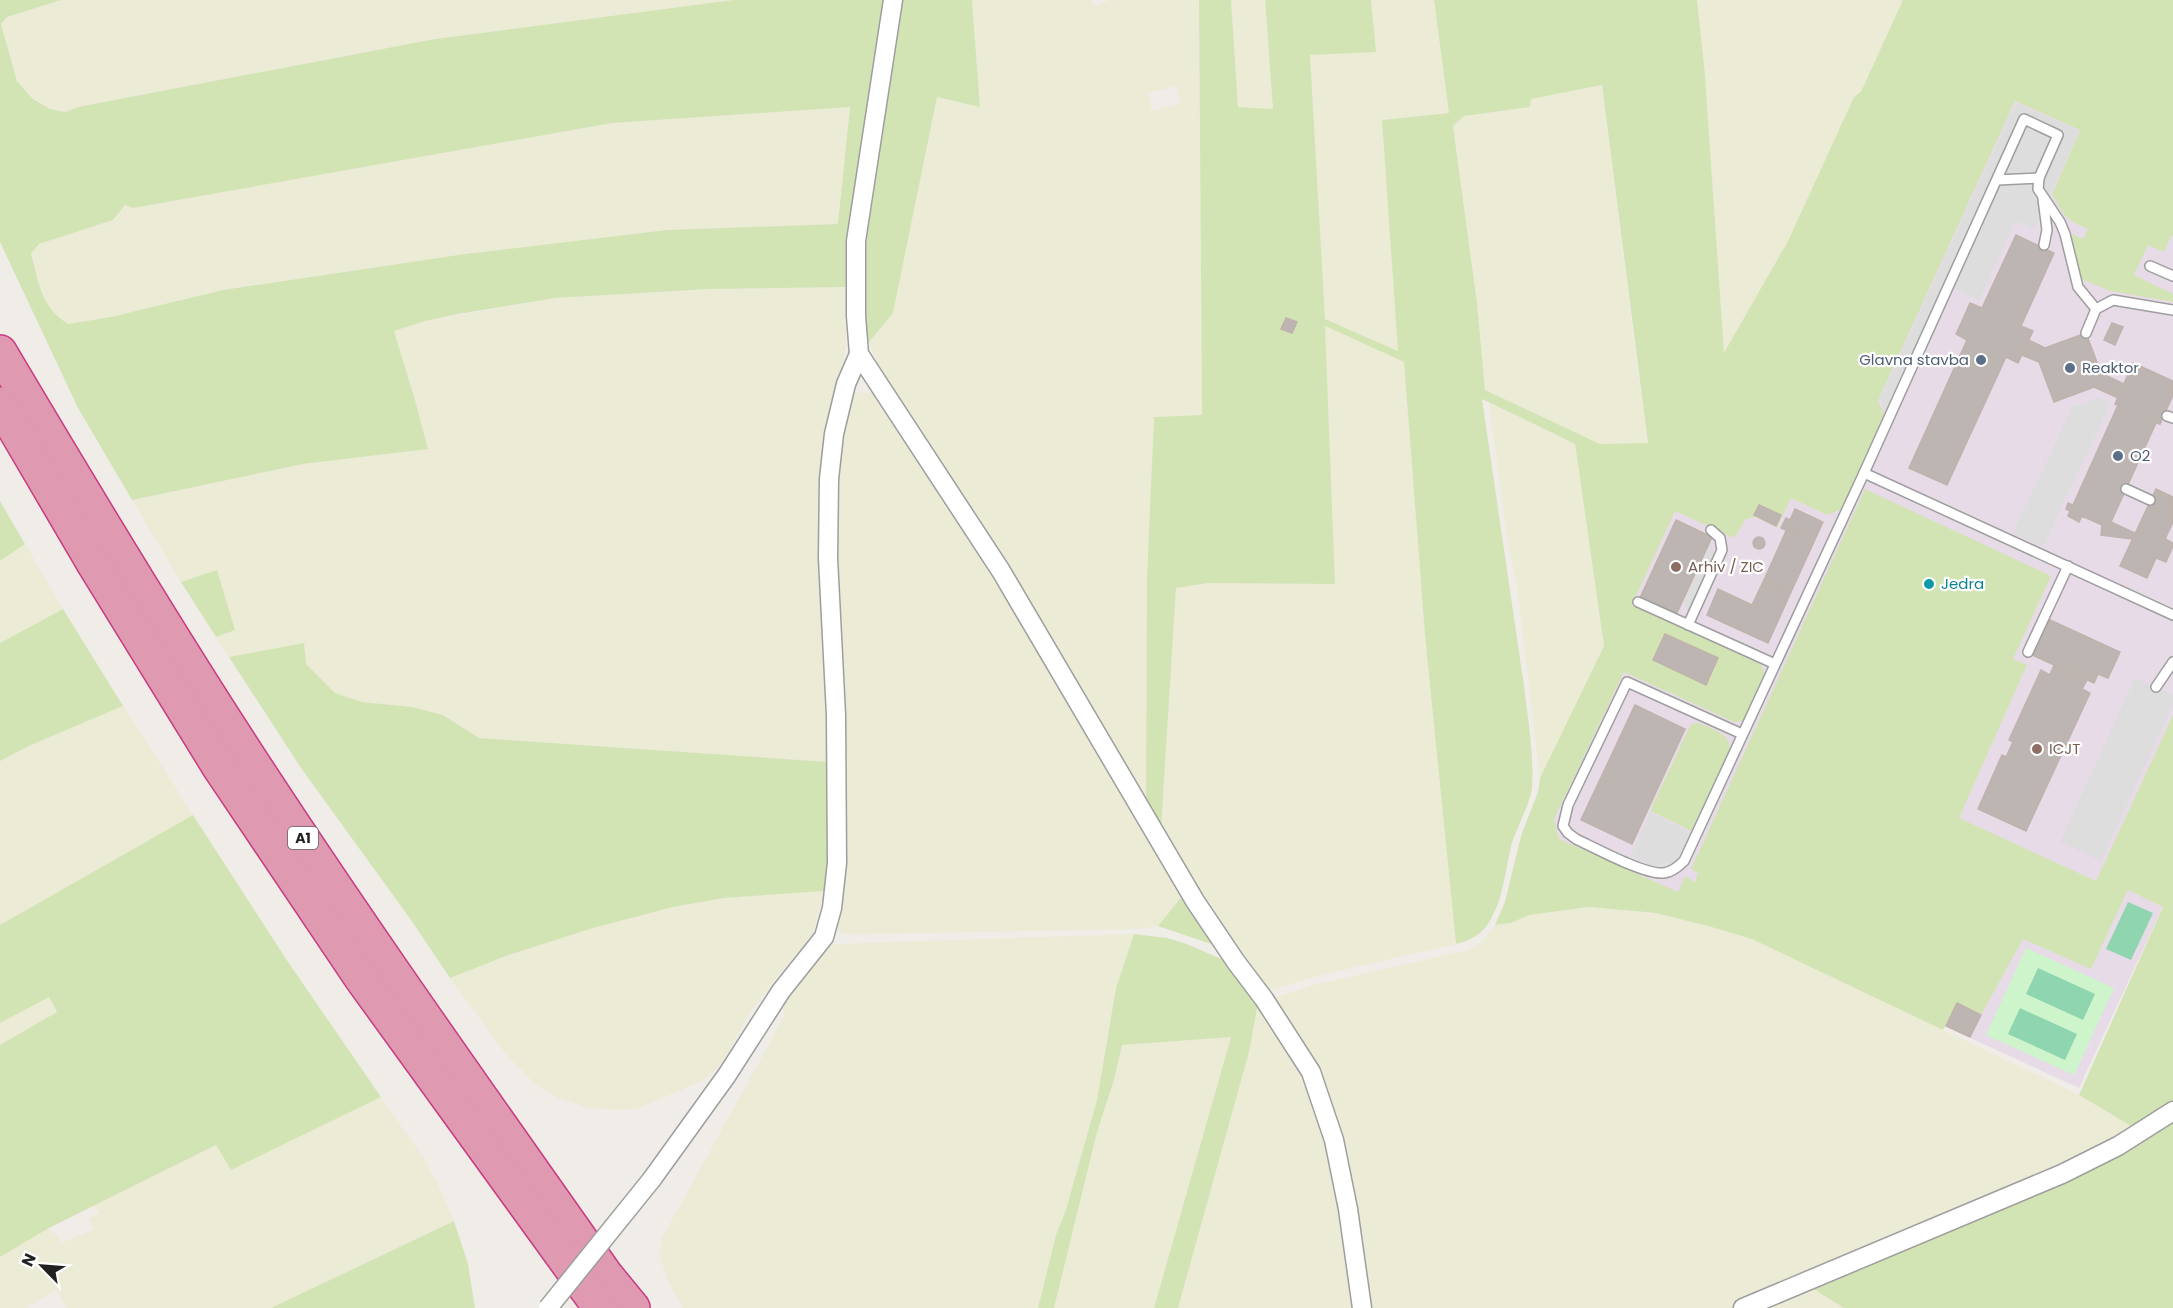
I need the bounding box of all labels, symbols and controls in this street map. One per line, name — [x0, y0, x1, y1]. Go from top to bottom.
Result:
place label: Glavna stavba — [1859, 349, 1969, 370]
marker: Glavna stavba — [1974, 353, 1988, 367]
place label: Reaktor — [2082, 357, 2139, 378]
marker: Reaktor — [2063, 361, 2077, 375]
place label: O2 — [2130, 445, 2150, 466]
marker: O2 — [2111, 449, 2125, 463]
place label: Arhiv / ZIC — [1688, 556, 1764, 577]
marker: Arhiv / ZIC — [1669, 560, 1683, 574]
place label: Jedra — [1941, 573, 1984, 594]
marker: Jedra — [1922, 577, 1936, 591]
place label: ICJT — [2049, 738, 2080, 759]
marker: ICJT — [2030, 742, 2044, 756]
road number: A1 — [288, 827, 318, 849]
north arrow — [12, 1236, 72, 1296]
text: N — [16, 1250, 42, 1270]

